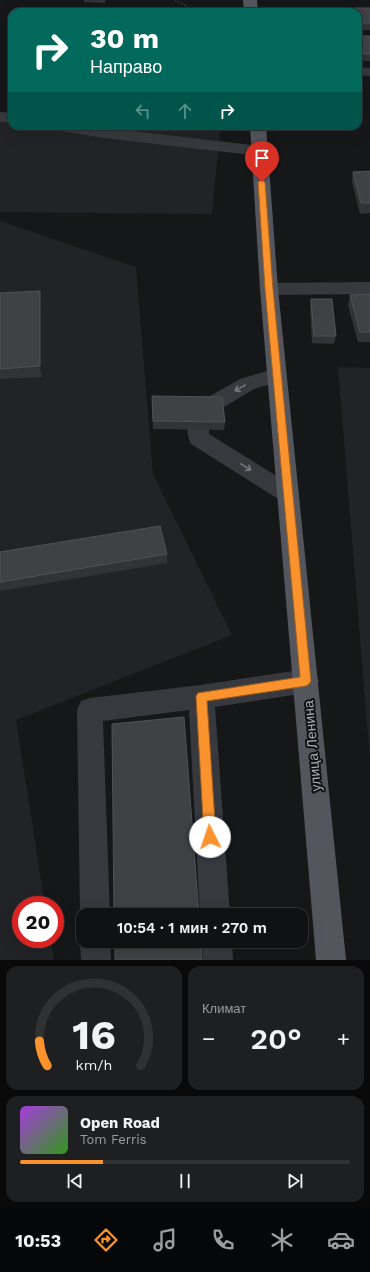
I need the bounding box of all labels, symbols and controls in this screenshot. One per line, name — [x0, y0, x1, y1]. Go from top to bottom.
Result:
text: 30 m — [90, 22, 159, 55]
icon: right — [24, 24, 76, 76]
text: Направо — [90, 56, 162, 77]
icon: left — [132, 100, 154, 122]
icon: ahead — [174, 100, 196, 122]
icon: right — [216, 100, 238, 122]
pin — [245, 141, 279, 182]
icon: arrive — [251, 147, 273, 169]
one-way arrow — [235, 385, 247, 393]
one-way arrow — [240, 464, 252, 472]
street label: улица Ленина — [300, 700, 324, 792]
position arrow — [189, 816, 231, 858]
speed limit sign: 20 — [12, 896, 64, 948]
text: 10:54 · 1 мин · 270 m — [117, 919, 267, 937]
text: Климат — [202, 1001, 246, 1016]
text: 16 — [72, 1010, 116, 1059]
text: 20° — [250, 1021, 302, 1056]
text: − — [202, 1026, 215, 1051]
text: + — [337, 1026, 350, 1051]
text: km/h — [76, 1057, 112, 1073]
text: Open Road — [80, 1114, 160, 1132]
text: Tom Ferris — [80, 1132, 147, 1147]
icon: previous — [64, 1170, 86, 1192]
icon: pause — [174, 1170, 196, 1192]
icon: next — [284, 1170, 306, 1192]
icon: directions — [92, 1226, 120, 1254]
icon: music — [151, 1226, 179, 1254]
icon: phone — [209, 1226, 237, 1254]
icon: climate — [268, 1226, 296, 1254]
icon: car — [327, 1226, 355, 1254]
text: 10:53 — [15, 1230, 61, 1251]

